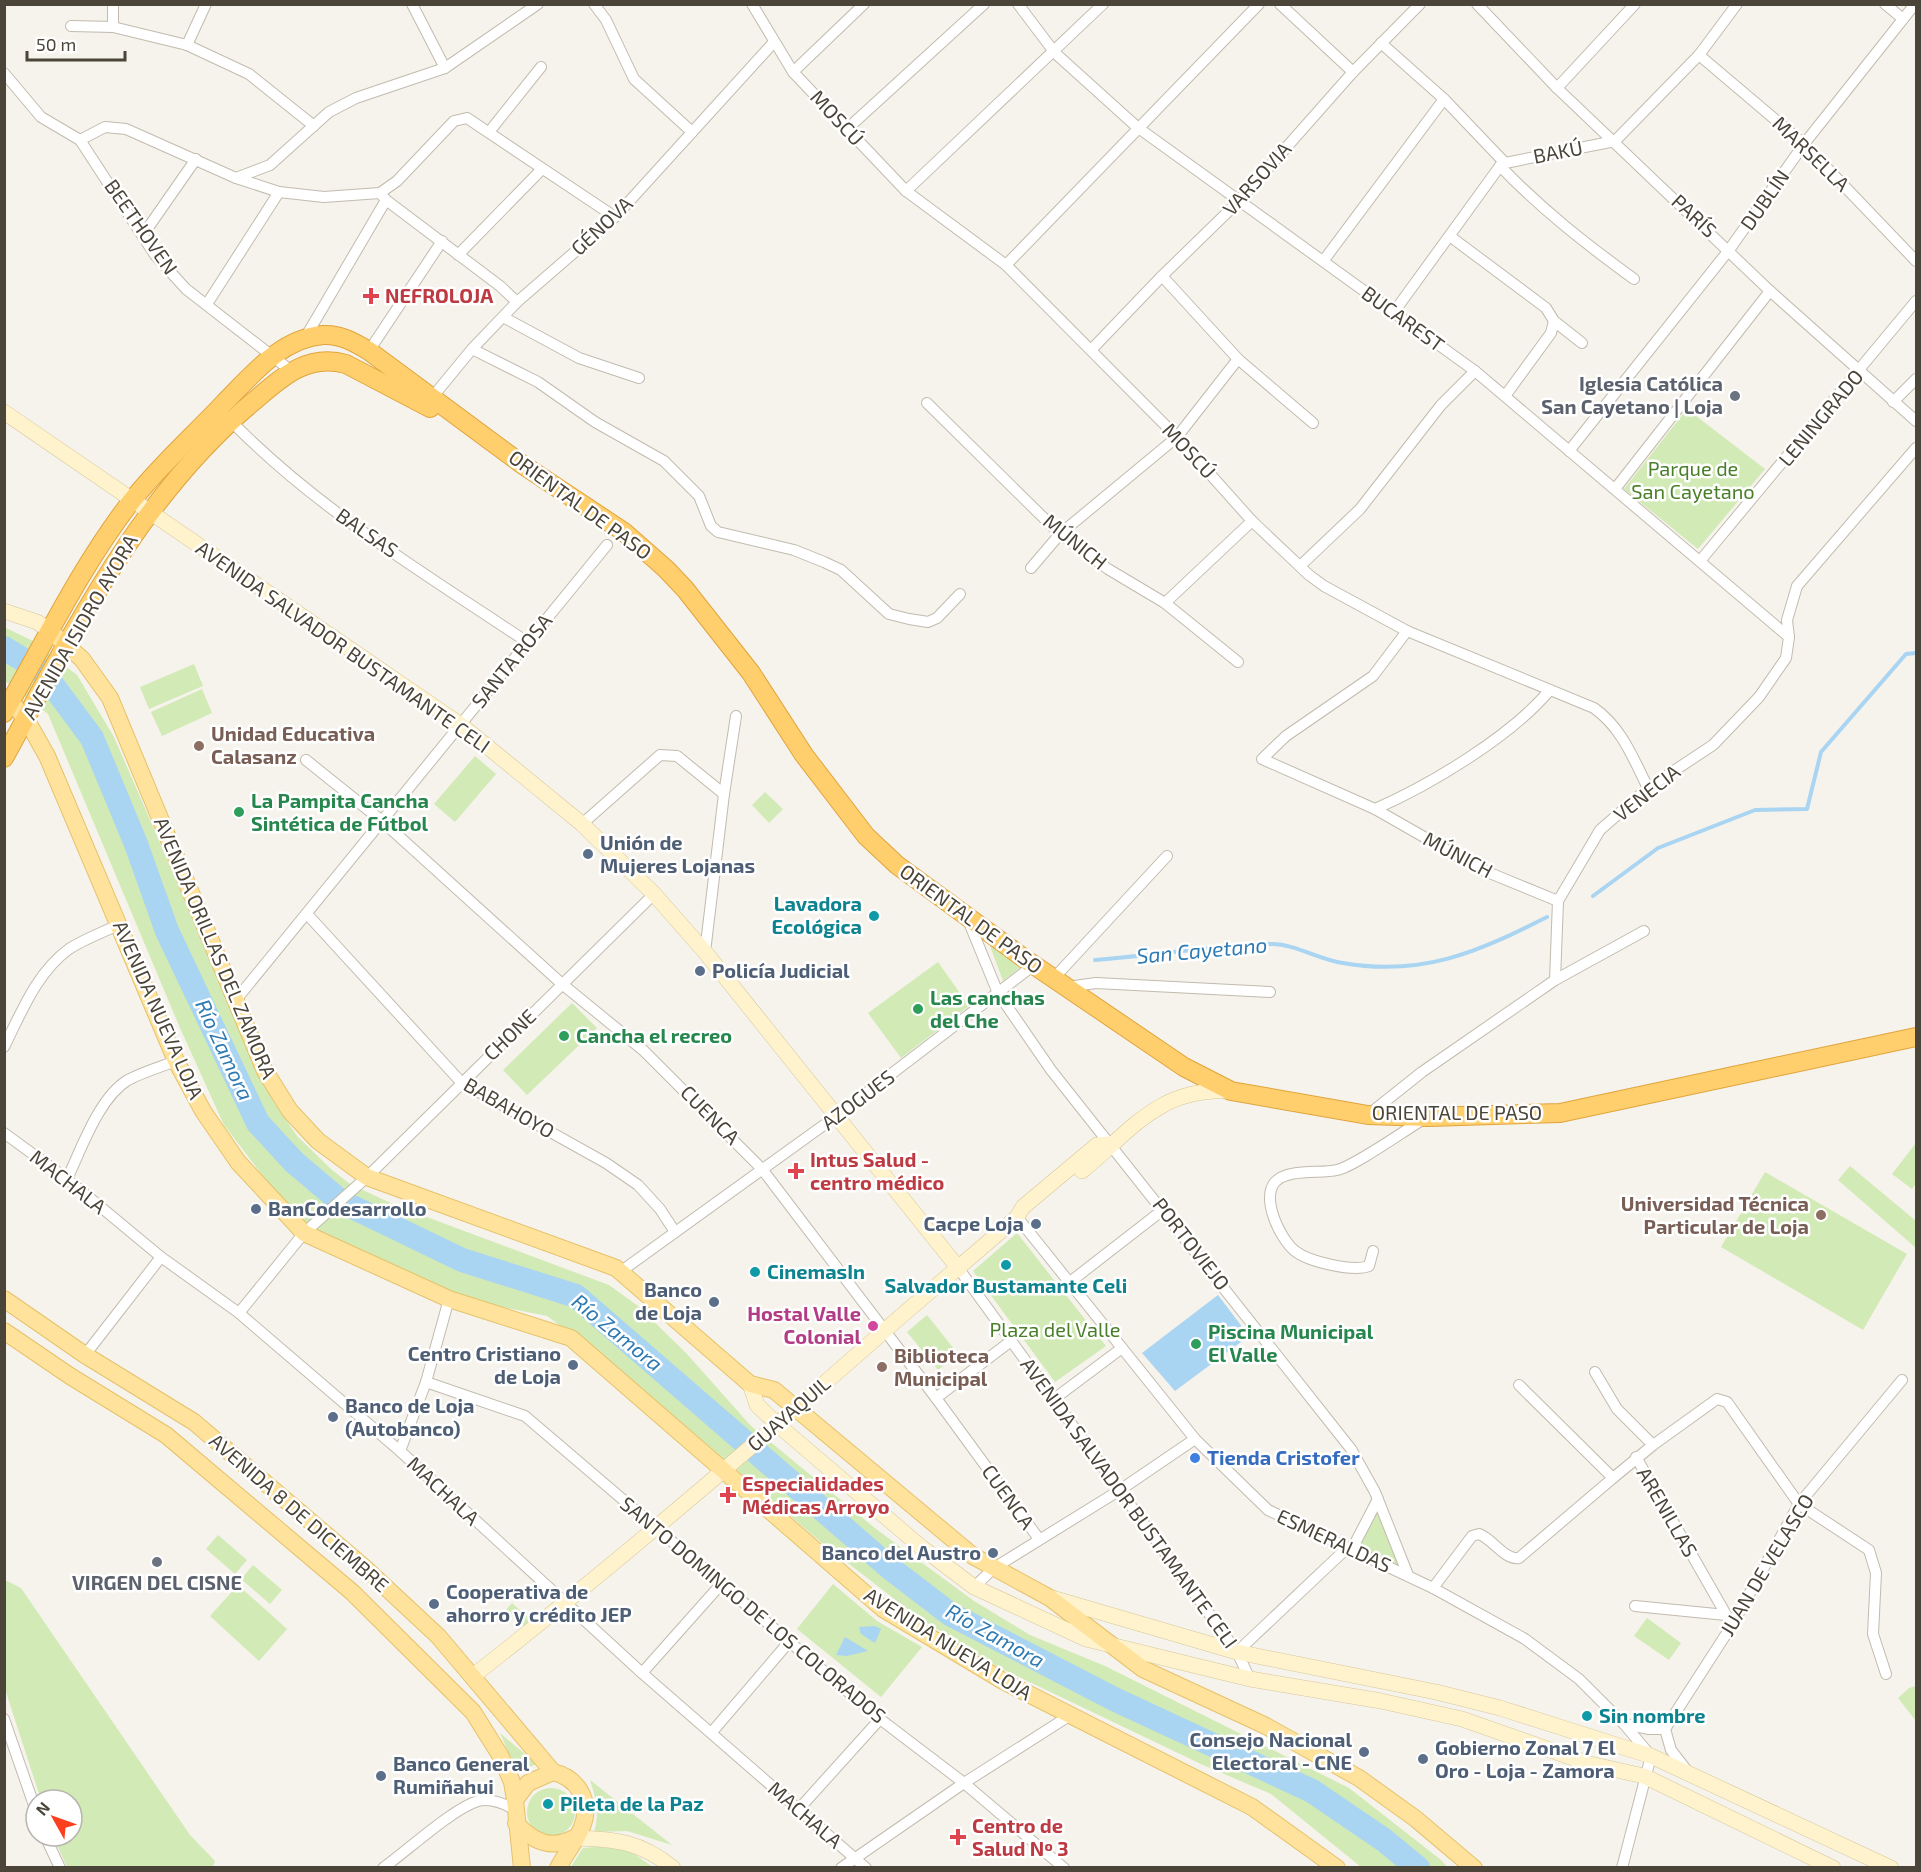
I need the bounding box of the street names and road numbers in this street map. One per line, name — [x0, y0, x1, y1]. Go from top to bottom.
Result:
street label: MOSCÚ — [806, 85, 869, 150]
street label: MARSELLA — [1768, 111, 1856, 196]
street label: BAKÚ — [1531, 134, 1585, 168]
street label: VARSOVIA — [1217, 136, 1296, 220]
street label: DUBLÍN — [1735, 164, 1794, 234]
street label: BEETHOVEN — [100, 174, 183, 279]
street label: PARÍS — [1667, 189, 1722, 242]
street label: GÉNOVA — [566, 191, 637, 260]
street label: BUCAREST — [1358, 280, 1450, 356]
street label: LENINGRADO — [1773, 364, 1868, 471]
street label: MOSCÚ — [1158, 418, 1221, 483]
street label: ORIENTAL DE PASO — [505, 444, 657, 564]
street label: BALSAS — [332, 502, 403, 562]
street label: MÚNICH — [1039, 508, 1112, 574]
street label: AVENIDA ISIDRO AYORA — [16, 529, 142, 723]
street label: AVENIDA SALVADOR BUSTAMANTE CELI — [192, 535, 495, 757]
street label: SANTA ROSA — [466, 608, 557, 712]
street label: VENECIA — [1608, 759, 1685, 826]
street label: AVENIDA ORILLAS DEL ZAMORA — [150, 813, 282, 1083]
street label: MÚNICH — [1420, 826, 1497, 882]
street label: ORIENTAL DE PASO — [896, 858, 1048, 978]
street label: AVENIDA NUEVA LOJA — [109, 917, 209, 1103]
street label: CHONE — [478, 1004, 540, 1065]
street label: AZOGUES — [816, 1064, 899, 1134]
street label: BABAHOYO — [460, 1072, 559, 1143]
street label: CUENCA — [676, 1080, 746, 1149]
street label: ORIENTAL DE PASO — [1372, 1100, 1542, 1124]
street label: MACHALA — [26, 1144, 112, 1219]
street label: PORTOVIEJO — [1148, 1192, 1235, 1294]
street label: AVENIDA SALVADOR BUSTAMANTE CELI — [1016, 1353, 1243, 1652]
street label: GUAYAQUIL — [742, 1371, 835, 1456]
street label: AVENIDA 8 DE DICIEMBRE — [205, 1428, 394, 1597]
street label: MACHALA — [403, 1451, 485, 1530]
street label: CUENCA — [977, 1459, 1041, 1534]
street label: ARENILLAS — [1633, 1462, 1703, 1561]
street label: JUAN DE VELASCO — [1714, 1489, 1818, 1640]
street label: SANTO DOMINGO DE LOS COLORADOS — [616, 1491, 891, 1727]
street label: ESMERALDAS — [1274, 1503, 1395, 1577]
street label: AVENIDA NUEVA LOJA — [860, 1582, 1037, 1705]
street label: MACHALA — [764, 1776, 848, 1853]

